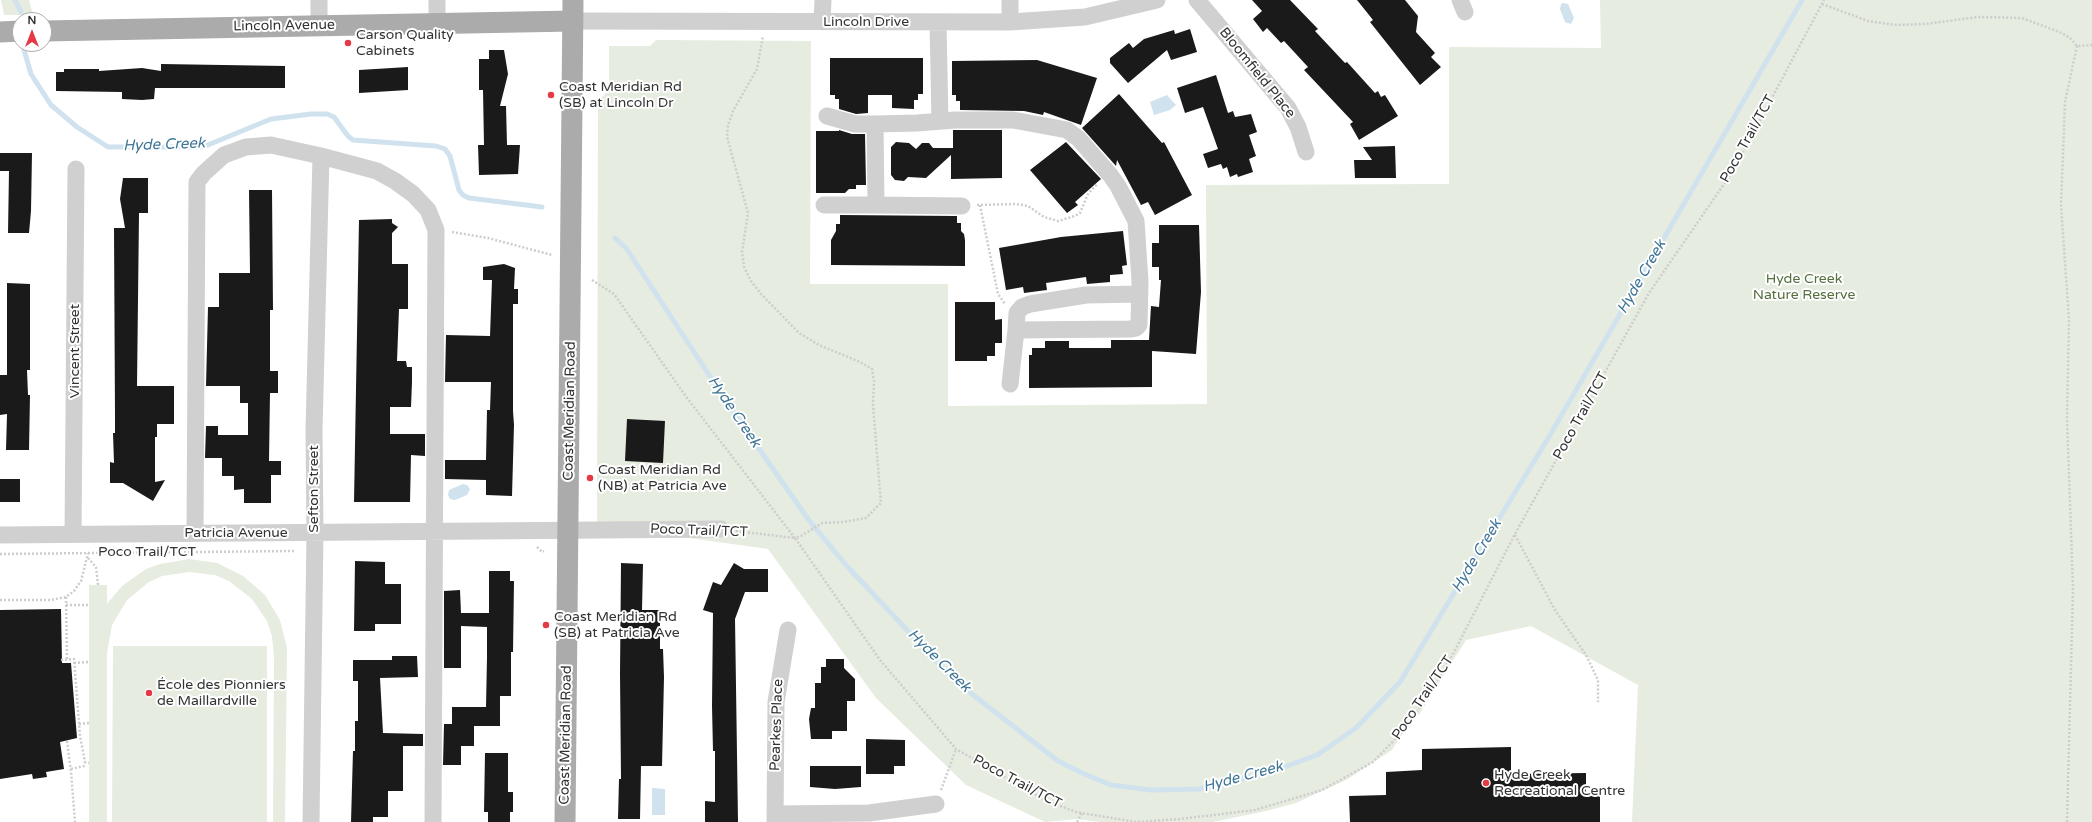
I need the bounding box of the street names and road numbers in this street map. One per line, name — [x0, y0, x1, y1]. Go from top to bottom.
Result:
street label: Lincoln Drive — [823, 14, 909, 30]
street label: Lincoln Avenue — [233, 17, 335, 35]
street label: Bloomfield Place — [1215, 24, 1299, 122]
street label: Poco Trail/TCT — [1717, 92, 1779, 186]
street label: Vincent Street — [67, 304, 83, 398]
street label: Coast Meridian Road — [560, 341, 580, 481]
street label: Poco Trail/TCT — [1550, 369, 1612, 463]
street label: Sefton Street — [306, 445, 322, 533]
street label: Poco Trail/TCT — [650, 521, 748, 541]
street label: Patricia Avenue — [184, 525, 288, 541]
street label: Poco Trail/TCT — [98, 544, 196, 560]
street label: Poco Trail/TCT — [1389, 653, 1457, 743]
street label: Coast Meridian Road — [556, 665, 576, 805]
street label: Pearkes Place — [767, 679, 787, 771]
street label: Poco Trail/TCT — [970, 752, 1064, 812]

